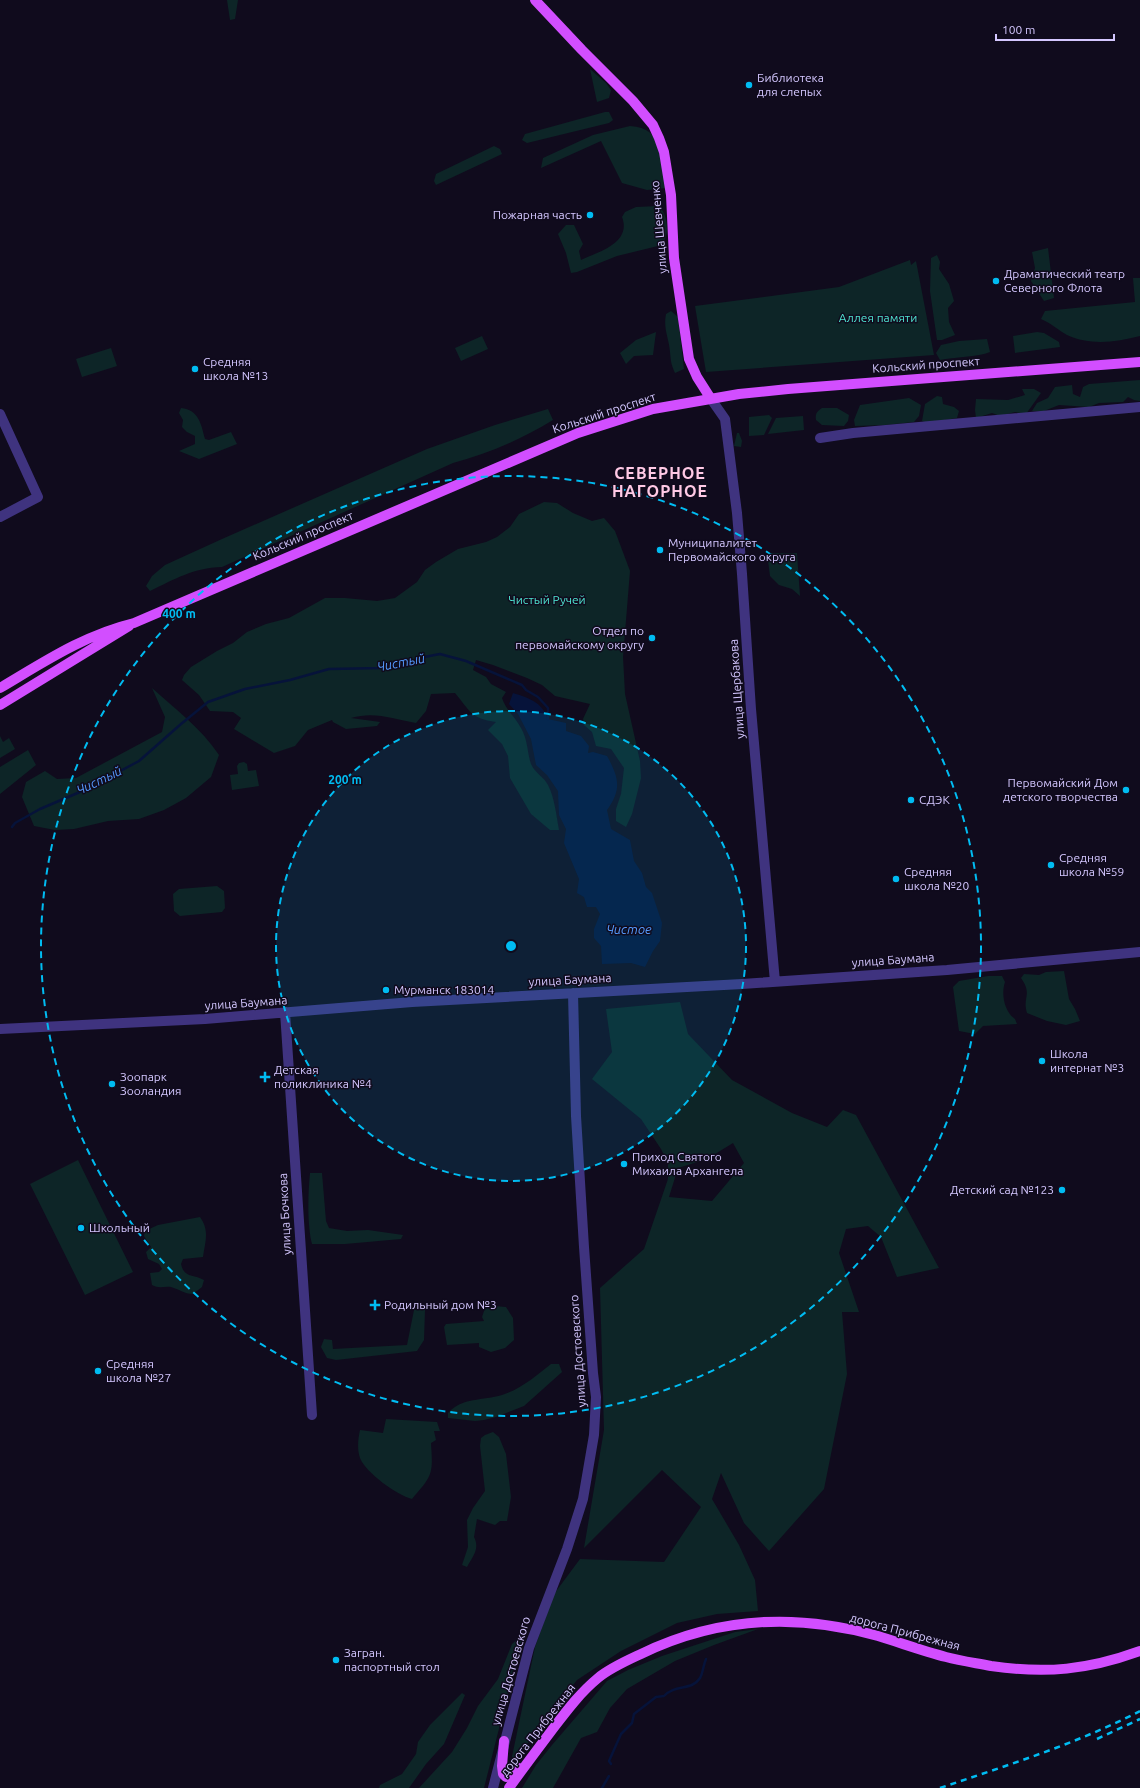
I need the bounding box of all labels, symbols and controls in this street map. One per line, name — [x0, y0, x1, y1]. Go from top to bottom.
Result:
scale bar — [996, 16, 1114, 42]
text: 100 m — [1002, 23, 1035, 36]
place label: Библиотека для слепых — [757, 71, 824, 98]
marker: Библиотека для слепых — [744, 80, 754, 90]
street label: улица Шевченко — [648, 180, 669, 274]
place label: Пожарная часть — [493, 208, 582, 221]
marker: Пожарная часть — [585, 210, 595, 220]
place label: Драматический театр Северного Флота — [1004, 267, 1125, 294]
marker: Драматический театр Северного Флота — [991, 276, 1001, 286]
park label: Аллея памяти — [839, 311, 917, 324]
street label: Кольский проспект — [872, 354, 981, 375]
place label: Средняя школа №13 — [203, 355, 268, 382]
marker: Средняя школа №13 — [190, 364, 200, 374]
street label: Кольский проспект — [551, 389, 658, 435]
district label: СЕВЕРНОЕ НАГОРНОЕ — [612, 464, 708, 500]
street label: Кольский проспект — [251, 508, 356, 563]
place label: Муниципалитет Первомайского округа — [668, 536, 796, 563]
marker: Муниципалитет Первомайского округа — [655, 545, 665, 555]
park label: Чистый Ручей — [508, 593, 586, 606]
text: 400 m — [162, 607, 196, 620]
place label: Отдел по первомайскому округу — [515, 624, 644, 651]
marker: Отдел по первомайскому округу — [647, 633, 657, 643]
street label: улица Щербакова — [727, 639, 746, 739]
water label: Чистый — [376, 651, 426, 673]
water label: Чистый — [74, 763, 124, 797]
text: 200 m — [328, 773, 362, 786]
place label: Первомайский Дом детского творчества — [1003, 776, 1118, 803]
marker: Первомайский Дом детского творчества — [1121, 785, 1131, 795]
place label: СДЭК — [919, 793, 950, 806]
marker: СДЭК — [906, 795, 916, 805]
place label: Средняя школа №59 — [1059, 851, 1124, 878]
marker: Средняя школа №59 — [1046, 860, 1056, 870]
place label: Средняя школа №20 — [904, 865, 970, 892]
marker: Средняя школа №20 — [891, 874, 901, 884]
water label: Чистое — [606, 922, 652, 936]
centre of rings — [504, 939, 518, 953]
street label: улица Баумана — [851, 950, 935, 969]
street label: улица Баумана — [528, 971, 612, 988]
place label: Мурманск 183014 — [394, 983, 494, 996]
marker: Мурманск 183014 — [381, 985, 391, 995]
street label: улица Баумана — [204, 993, 288, 1012]
place label: Школа интернат №3 — [1050, 1047, 1124, 1074]
marker: Школа интернат №3 — [1037, 1056, 1047, 1066]
place label: Детская поликлиника №4 — [274, 1063, 372, 1090]
place label: Зоопарк Зооландия — [120, 1070, 182, 1097]
marker: Детская поликлиника №4 — [259, 1071, 271, 1083]
marker: Зоопарк Зооландия — [107, 1079, 117, 1089]
place label: Приход Святого Михаила Архангела — [632, 1150, 743, 1177]
marker: Приход Святого Михаила Архангела — [619, 1159, 629, 1169]
street label: улица Бочкова — [276, 1173, 293, 1255]
place label: Детский сад №123 — [950, 1183, 1054, 1196]
marker: Детский сад №123 — [1057, 1185, 1067, 1195]
place label: Школьный — [89, 1221, 150, 1234]
marker: Школьный — [76, 1223, 86, 1233]
street label: улица Достоевского — [567, 1294, 588, 1408]
place label: Родильный дом №3 — [384, 1298, 497, 1311]
marker: Родильный дом №3 — [369, 1299, 381, 1311]
place label: Средняя школа №27 — [106, 1357, 171, 1384]
marker: Средняя школа №27 — [93, 1366, 103, 1376]
street label: дорога Прибрежная — [849, 1611, 962, 1652]
street label: улица Достоевского — [489, 1615, 532, 1727]
place label: Загран. паспортный стол — [344, 1646, 440, 1673]
marker: Загран. паспортный стол — [331, 1655, 341, 1665]
street label: дорога Прибрежная — [498, 1681, 578, 1778]

